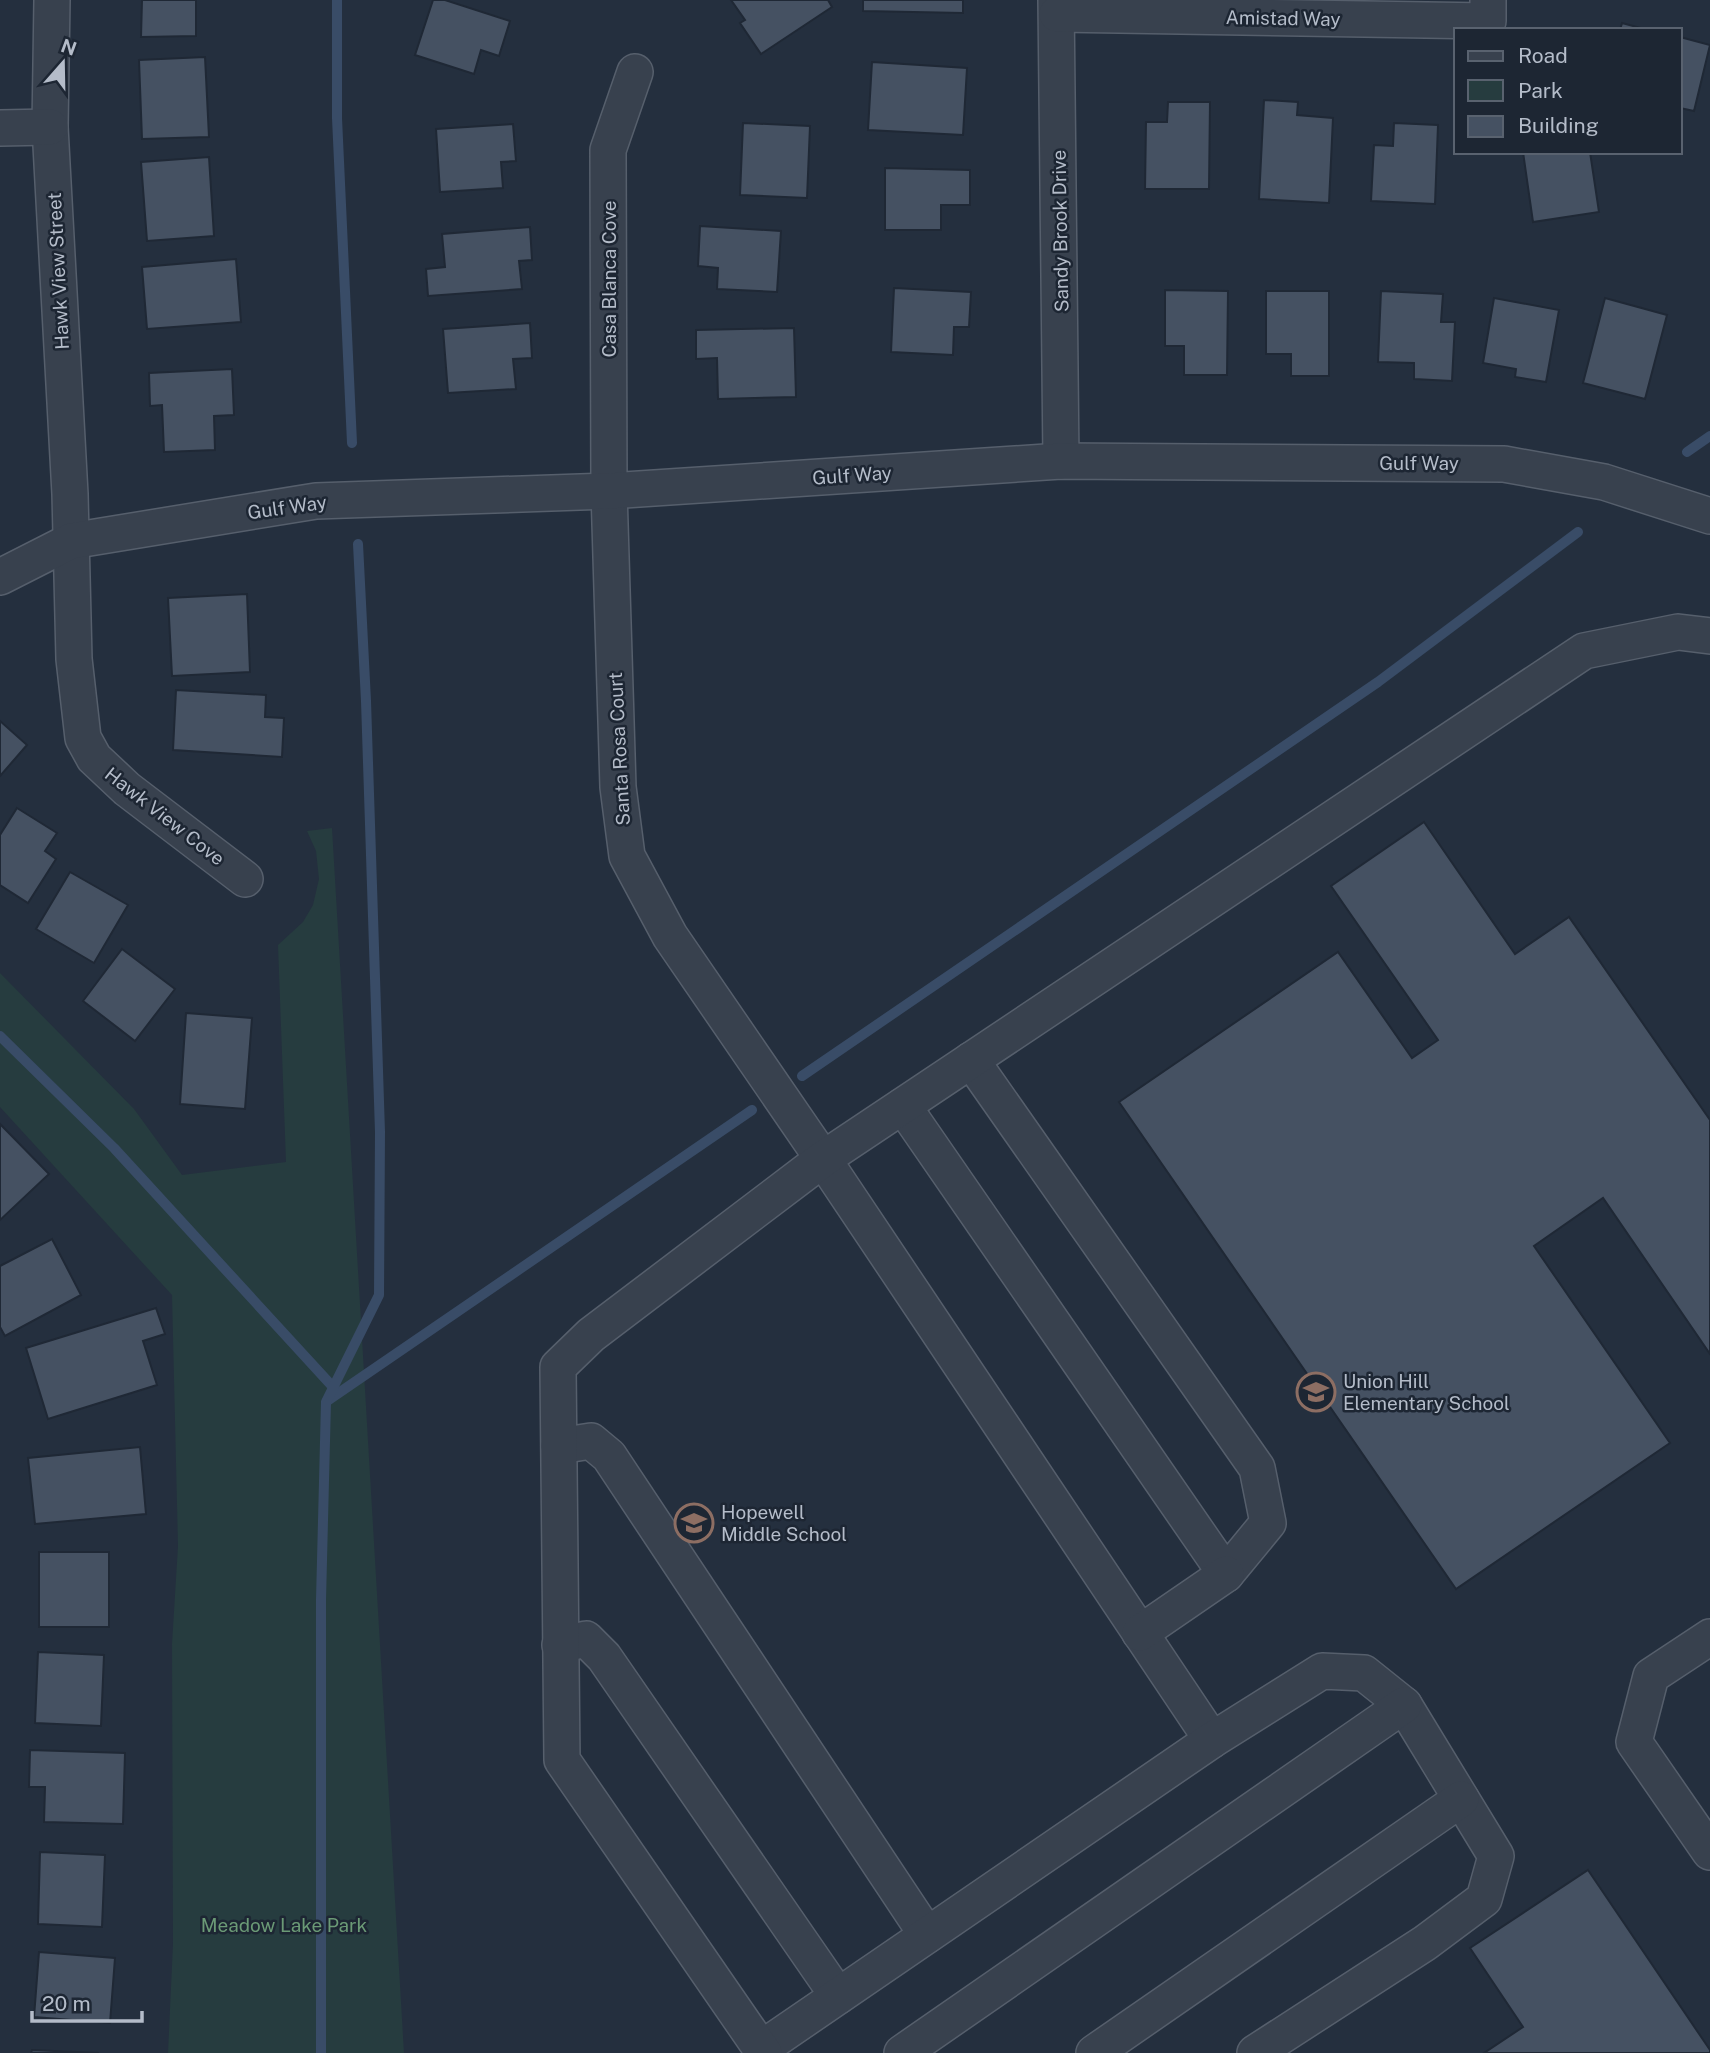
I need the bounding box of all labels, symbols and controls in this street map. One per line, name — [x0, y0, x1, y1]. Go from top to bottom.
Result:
street label: Amistad Way — [1225, 6, 1341, 30]
north arrow — [28, 28, 98, 98]
legend — [1454, 28, 1682, 154]
text: N — [58, 34, 80, 60]
text: Road — [1518, 43, 1568, 68]
text: Park — [1518, 78, 1563, 103]
text: Building — [1518, 113, 1599, 138]
street label: Sandy Brook Drive — [1048, 150, 1072, 312]
street label: Hawk View Street — [43, 192, 73, 350]
street label: Casa Blanca Cove — [598, 200, 620, 358]
street label: Gulf Way — [1379, 452, 1459, 474]
street label: Gulf Way — [811, 461, 893, 489]
street label: Gulf Way — [246, 491, 328, 523]
street label: Santa Rosa Court — [604, 672, 634, 826]
street label: Hawk View Cove — [101, 763, 229, 869]
place label: Union Hill Elementary School — [1343, 1370, 1510, 1414]
school or university icon: Union Hill Elementary School — [1295, 1371, 1337, 1413]
place label: Hopewell Middle School — [721, 1501, 847, 1545]
school or university icon: Hopewell Middle School — [673, 1502, 715, 1544]
park label: Meadow Lake Park — [201, 1914, 367, 1936]
scale bar — [32, 1980, 142, 2024]
text: 20 m — [42, 1991, 91, 2016]

